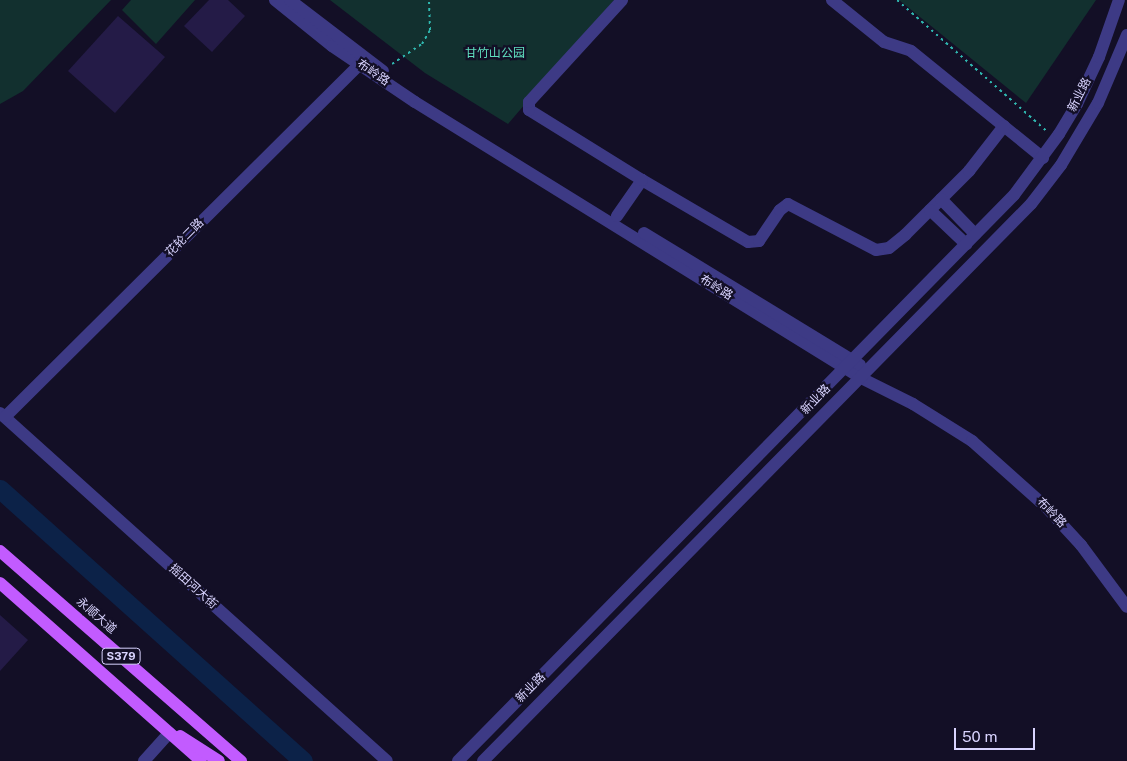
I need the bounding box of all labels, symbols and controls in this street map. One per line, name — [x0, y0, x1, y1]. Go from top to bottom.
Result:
park label: 甘竹山公园 — [465, 47, 525, 61]
street label: 布岭路 — [354, 57, 392, 89]
street label: 新业路 — [1065, 76, 1095, 114]
street label: 花轮二路 — [163, 216, 207, 260]
street label: 布岭路 — [697, 272, 735, 304]
street label: 新业路 — [798, 382, 834, 418]
street label: 布岭路 — [1033, 495, 1069, 531]
street label: 摇田河大街 — [166, 562, 220, 612]
street label: 永顺大道 — [73, 595, 119, 637]
road number: S379 — [101, 648, 141, 664]
street label: 新业路 — [513, 670, 549, 706]
scale bar — [957, 718, 1038, 750]
text: 50 m — [962, 728, 997, 745]

